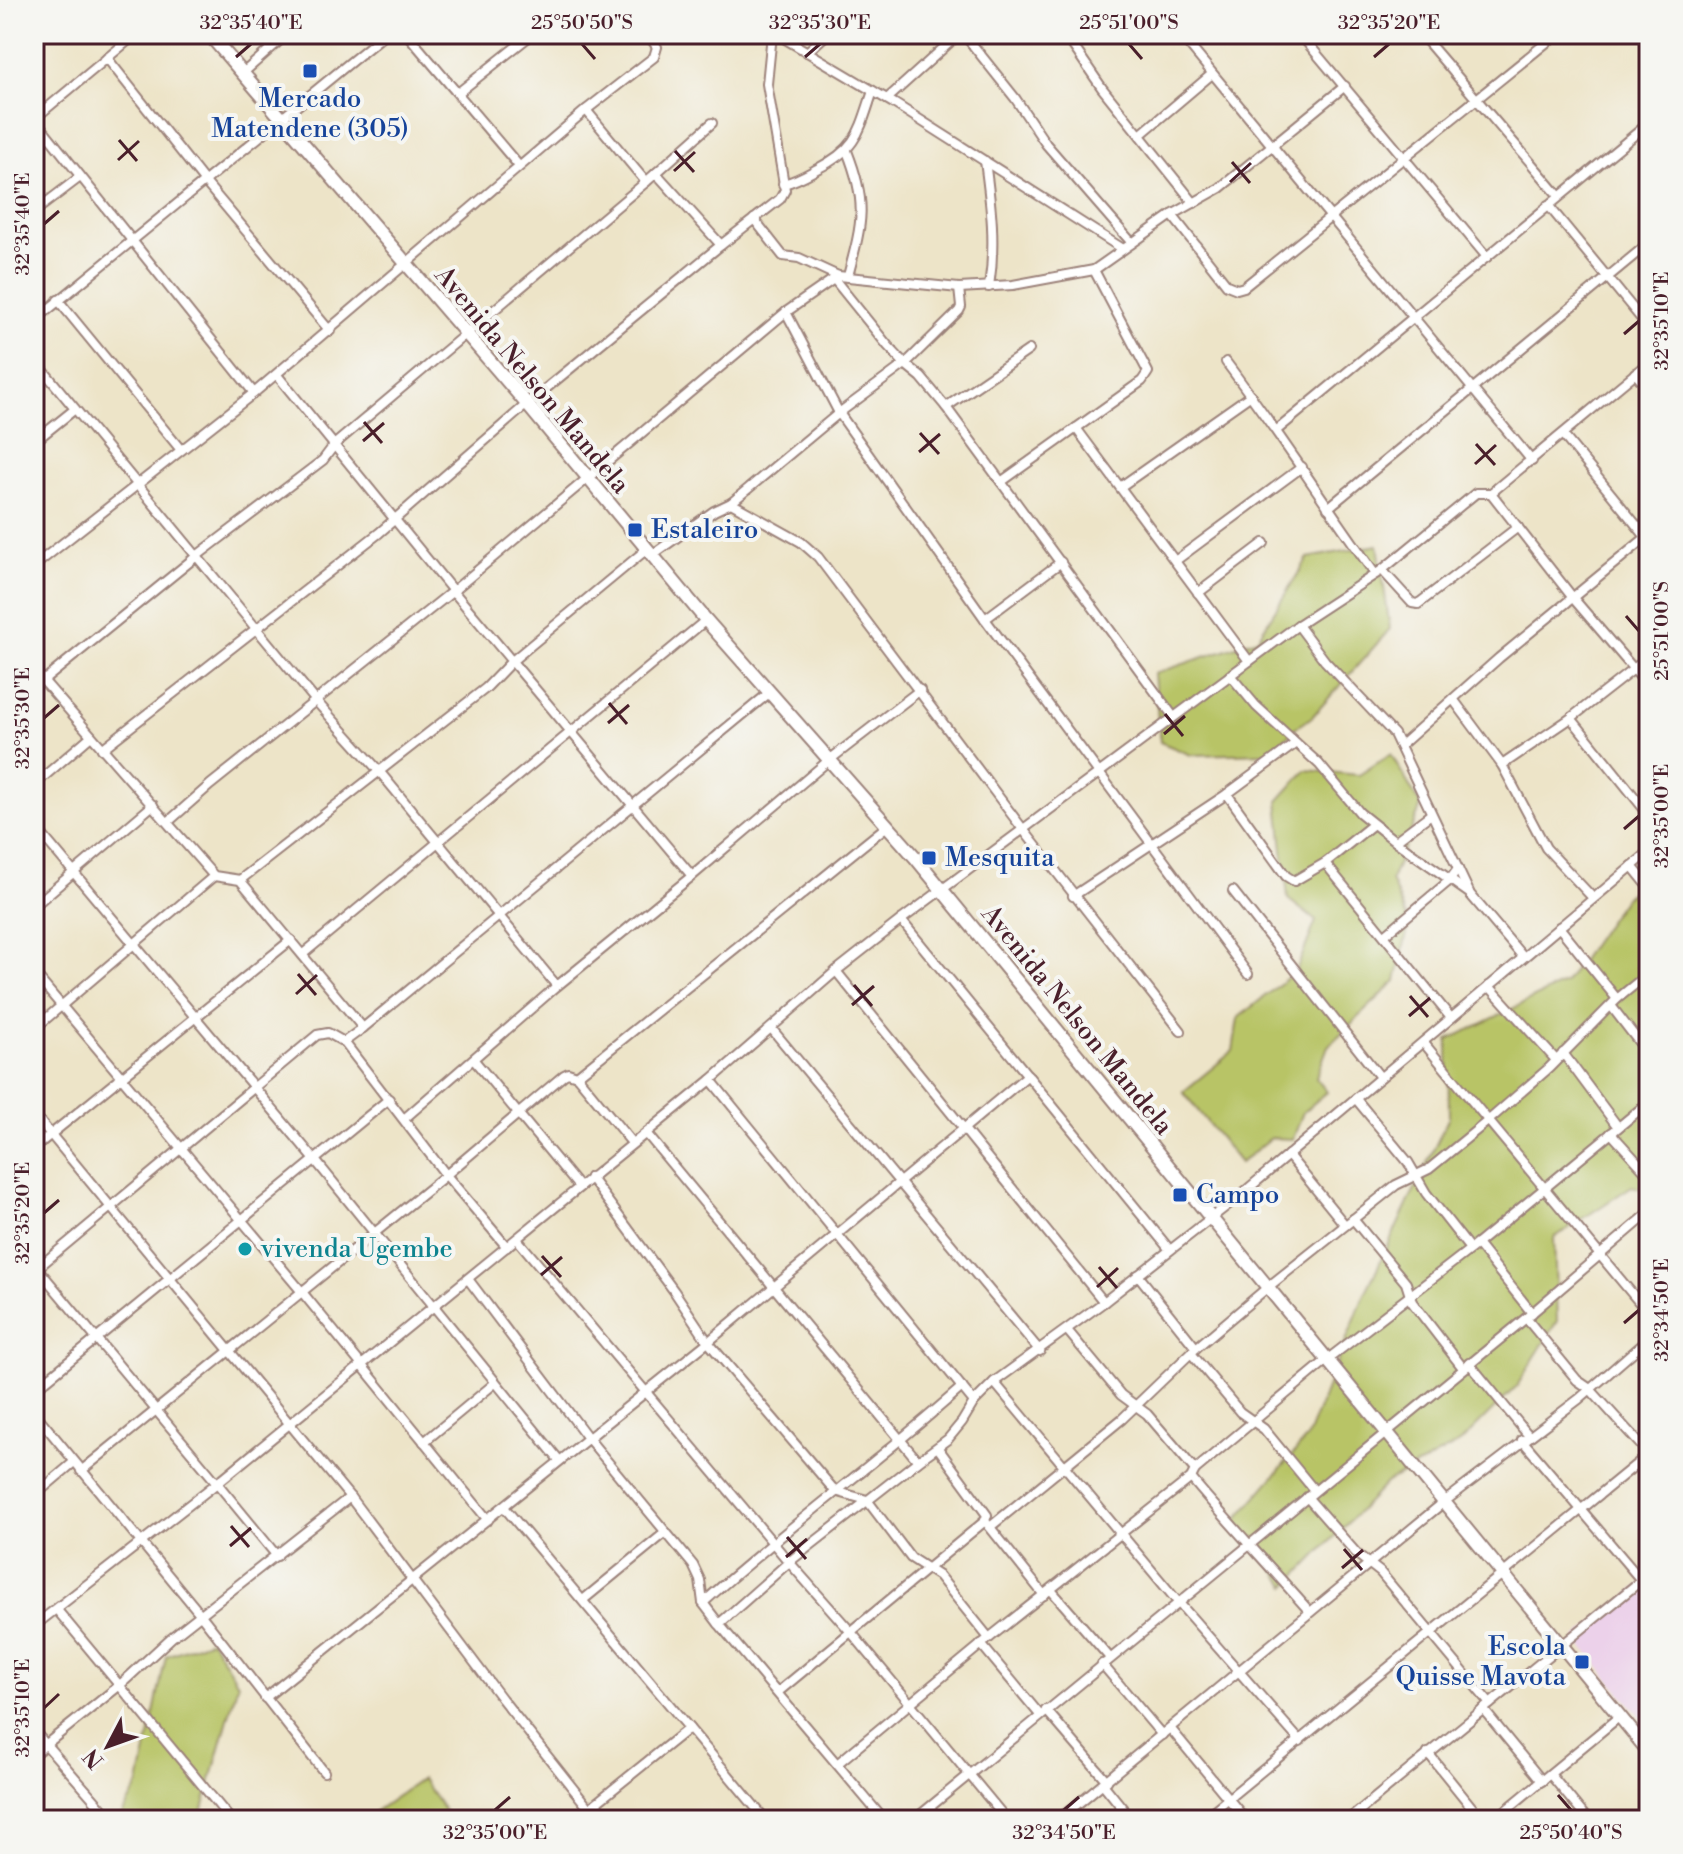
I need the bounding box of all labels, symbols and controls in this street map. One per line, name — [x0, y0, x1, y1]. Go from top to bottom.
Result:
text: 32°35'40"E — [199, 11, 303, 36]
text: 25°50'50"S — [531, 11, 633, 36]
text: 32°35'30"E — [769, 11, 871, 36]
text: 25°51'00"S — [1079, 11, 1179, 36]
text: 32°35'20"E — [1338, 11, 1440, 36]
marker: Mercado Matendene (305) — [301, 62, 319, 80]
place label: Mercado Matendene (305) — [211, 83, 409, 145]
text: 32°35'40"E — [11, 172, 36, 276]
street label: Avenida Nelson Mandela — [427, 259, 637, 501]
text: 32°35'10"E — [1650, 271, 1675, 371]
place label: Estaleiro — [651, 514, 758, 546]
marker: Estaleiro — [626, 521, 644, 539]
text: 25°51'00"S — [1650, 581, 1675, 681]
text: 32°35'30"E — [11, 667, 36, 769]
text: 32°35'00"E — [1650, 764, 1675, 868]
place label: Mesquita — [945, 842, 1055, 874]
marker: Mesquita — [920, 849, 938, 867]
street label: Avenida Nelson Mandela — [974, 898, 1180, 1142]
text: 32°35'20"E — [11, 1162, 36, 1264]
place label: Campo — [1196, 1179, 1279, 1211]
marker: Campo — [1171, 1186, 1189, 1204]
place label: vivenda Ugembe — [260, 1233, 453, 1265]
marker: vivenda Ugembe — [236, 1240, 254, 1258]
text: 32°34'50"E — [1650, 1258, 1675, 1362]
place label: Escola Quisse Mavota — [1396, 1631, 1567, 1693]
marker: Escola Quisse Mavota — [1573, 1653, 1591, 1671]
text: 32°35'10"E — [11, 1658, 36, 1758]
north arrow — [68, 1706, 148, 1786]
text: N — [78, 1742, 110, 1774]
text: 32°35'00"E — [443, 1821, 547, 1846]
text: 32°34'50"E — [1012, 1821, 1116, 1846]
text: 25°50'40"S — [1520, 1821, 1622, 1846]

